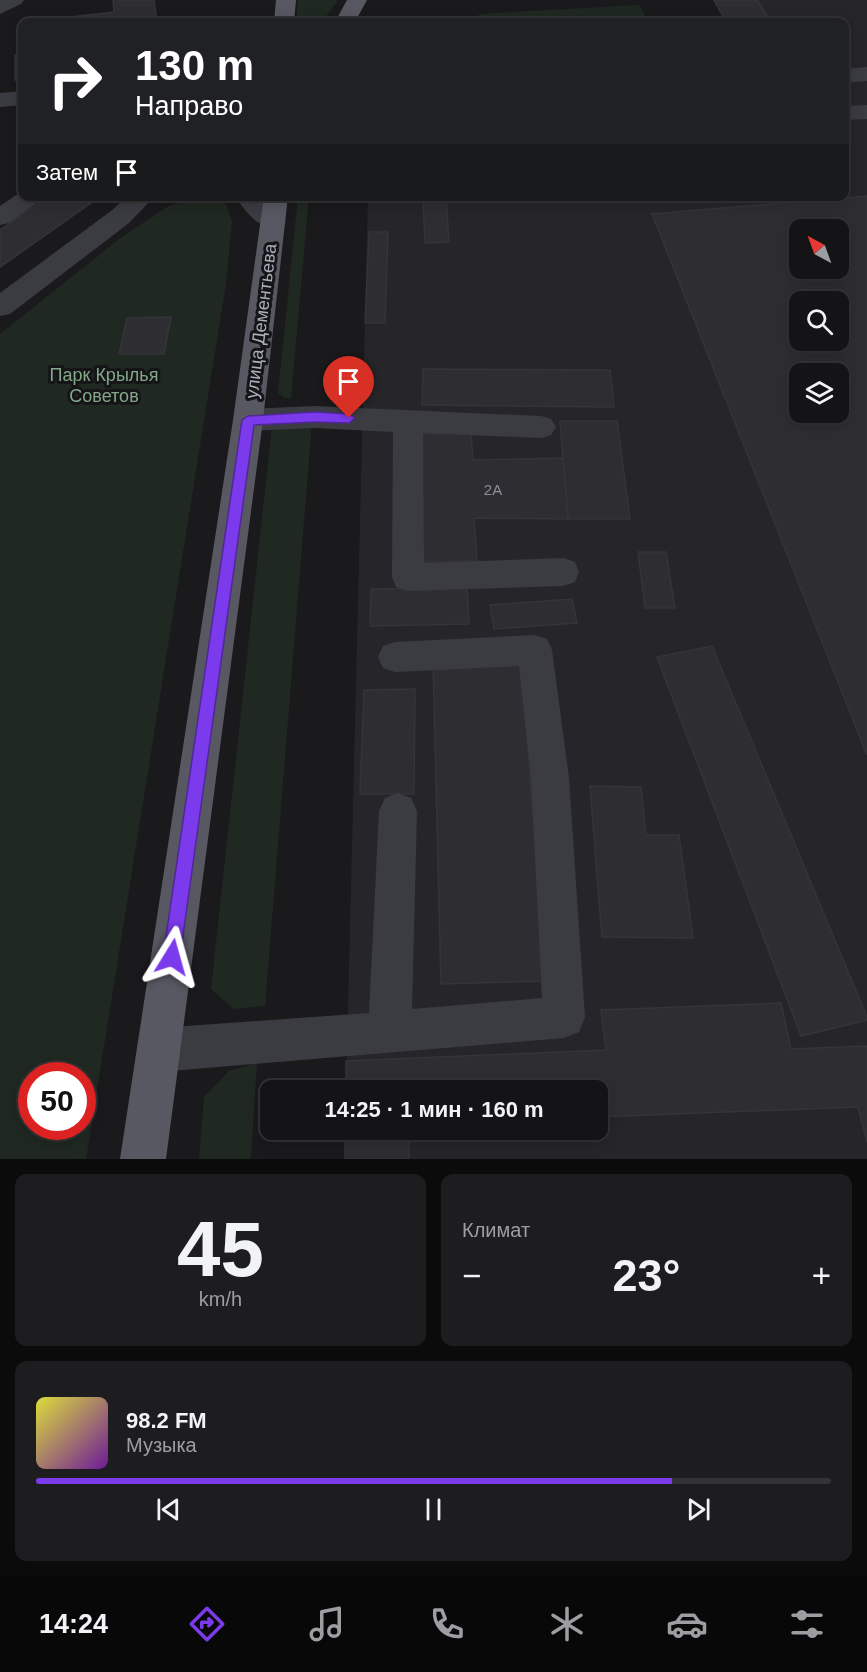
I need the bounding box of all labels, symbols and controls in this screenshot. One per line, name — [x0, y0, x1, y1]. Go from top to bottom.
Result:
icon: right — [36, 42, 114, 120]
text: 130 m — [135, 42, 254, 89]
text: Направо — [135, 91, 243, 121]
icon: arrive — [110, 156, 143, 189]
text: Затем — [36, 160, 98, 185]
north arrow — [789, 219, 849, 279]
map controls — [789, 219, 849, 423]
street label: улица Дементьева — [242, 241, 281, 400]
button: search — [789, 291, 849, 351]
pin — [323, 356, 374, 418]
button: layers — [789, 363, 849, 423]
park label: Парк Крылья Советов — [50, 365, 158, 406]
icon: arrive — [332, 365, 365, 398]
house number: 2А — [484, 481, 502, 498]
position arrow — [140, 925, 204, 989]
speed limit sign: 50 — [18, 1062, 96, 1140]
text: 14:25 · 1 мин · 160 m — [324, 1097, 544, 1122]
text: 45 — [177, 1205, 264, 1293]
text: Климат — [462, 1219, 530, 1241]
text: 23° — [612, 1250, 681, 1301]
text: − — [462, 1257, 481, 1294]
text: + — [812, 1257, 831, 1294]
text: km/h — [199, 1288, 242, 1310]
text: 98.2 FM — [126, 1408, 207, 1433]
text: Музыка — [126, 1434, 197, 1456]
icon: previous — [152, 1493, 185, 1526]
icon: pause — [417, 1493, 450, 1526]
icon: next — [682, 1493, 715, 1526]
icon: directions — [186, 1603, 228, 1645]
icon: music — [306, 1603, 348, 1645]
icon: phone — [426, 1603, 468, 1645]
icon: climate — [546, 1603, 588, 1645]
icon: car — [666, 1603, 708, 1645]
icon: filters — [786, 1603, 828, 1645]
text: 14:24 — [39, 1609, 108, 1639]

